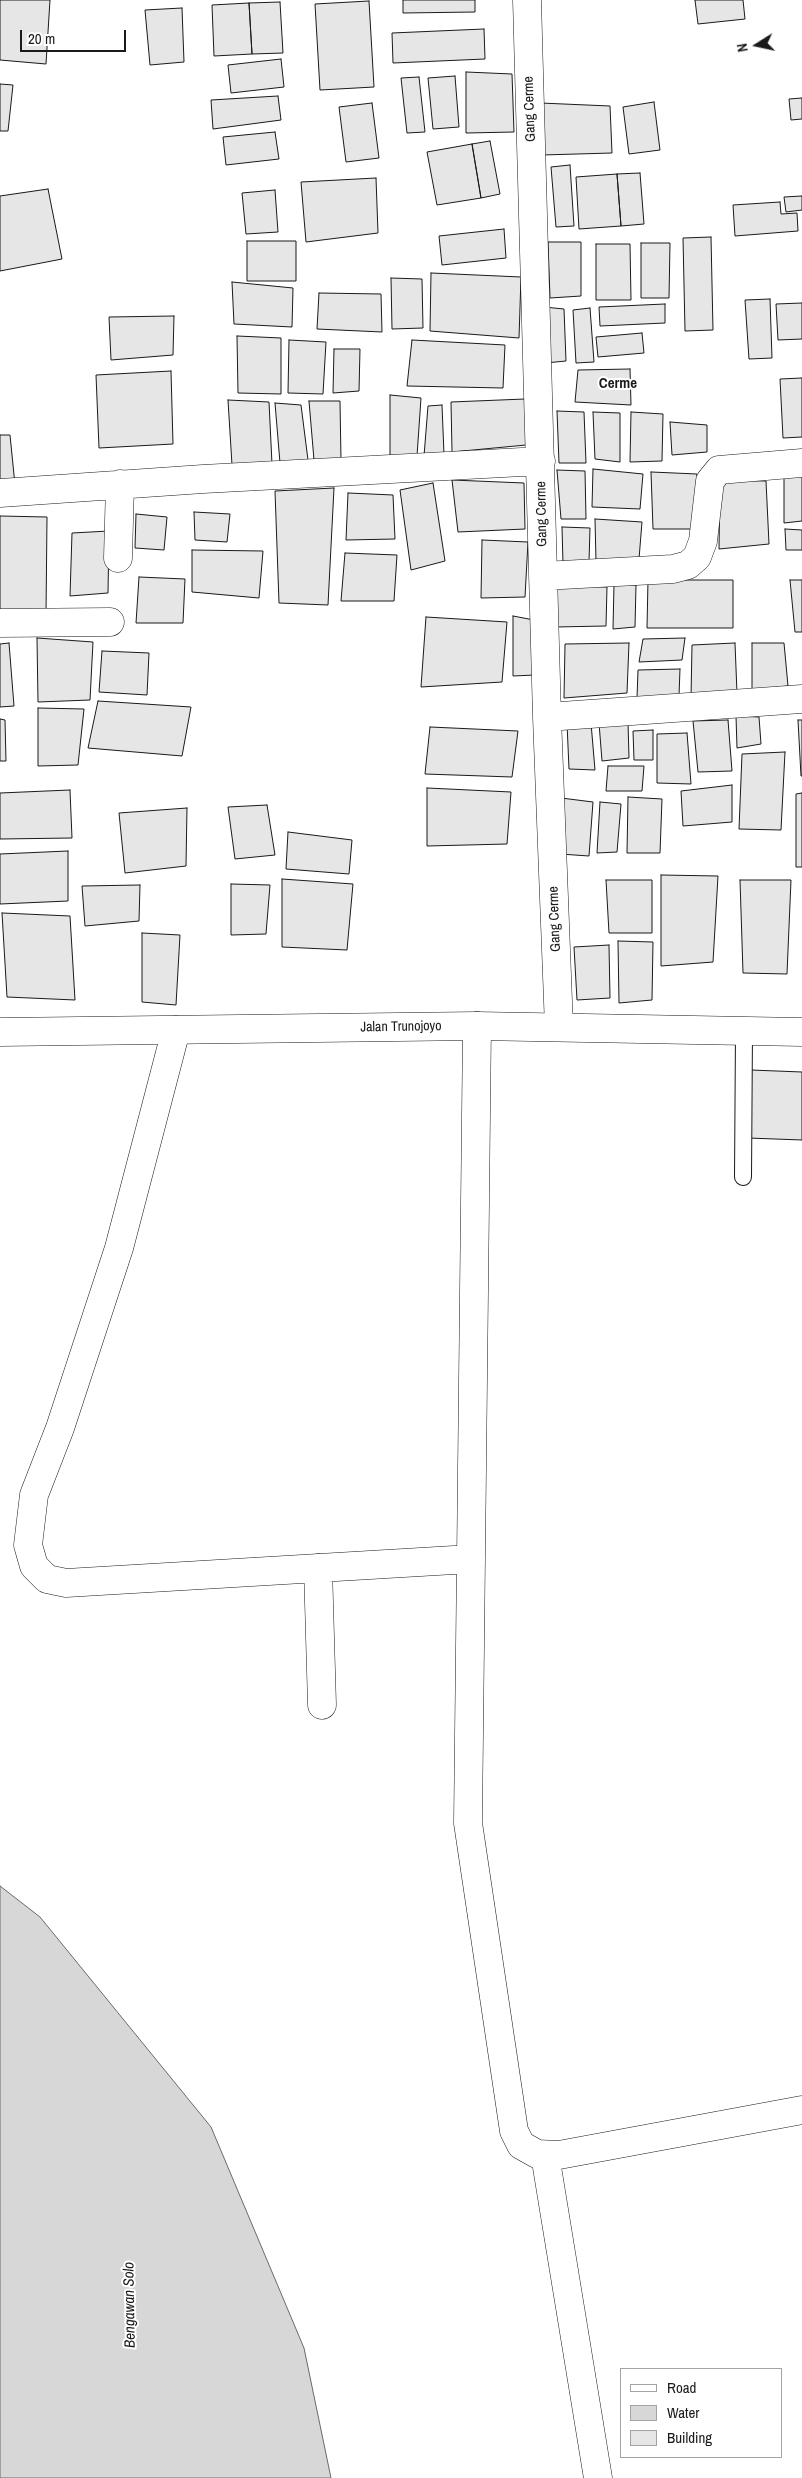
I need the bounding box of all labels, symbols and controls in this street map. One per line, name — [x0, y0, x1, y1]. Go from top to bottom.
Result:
scale bar — [22, 20, 129, 52]
north arrow — [732, 20, 782, 70]
text: 20 m — [28, 28, 55, 49]
text: N — [733, 42, 752, 53]
street label: Gang Cerme — [520, 76, 540, 142]
district label: Cerme — [599, 375, 637, 393]
street label: Gang Cerme — [533, 481, 551, 547]
street label: Gang Cerme — [545, 886, 565, 952]
street label: Jalan Trunojoyo — [360, 1018, 442, 1036]
water label: Bengawan Solo — [120, 2262, 140, 2348]
legend — [620, 2368, 782, 2458]
text: Road — [667, 2377, 696, 2398]
text: Water — [667, 2402, 699, 2423]
text: Building — [667, 2427, 712, 2448]

